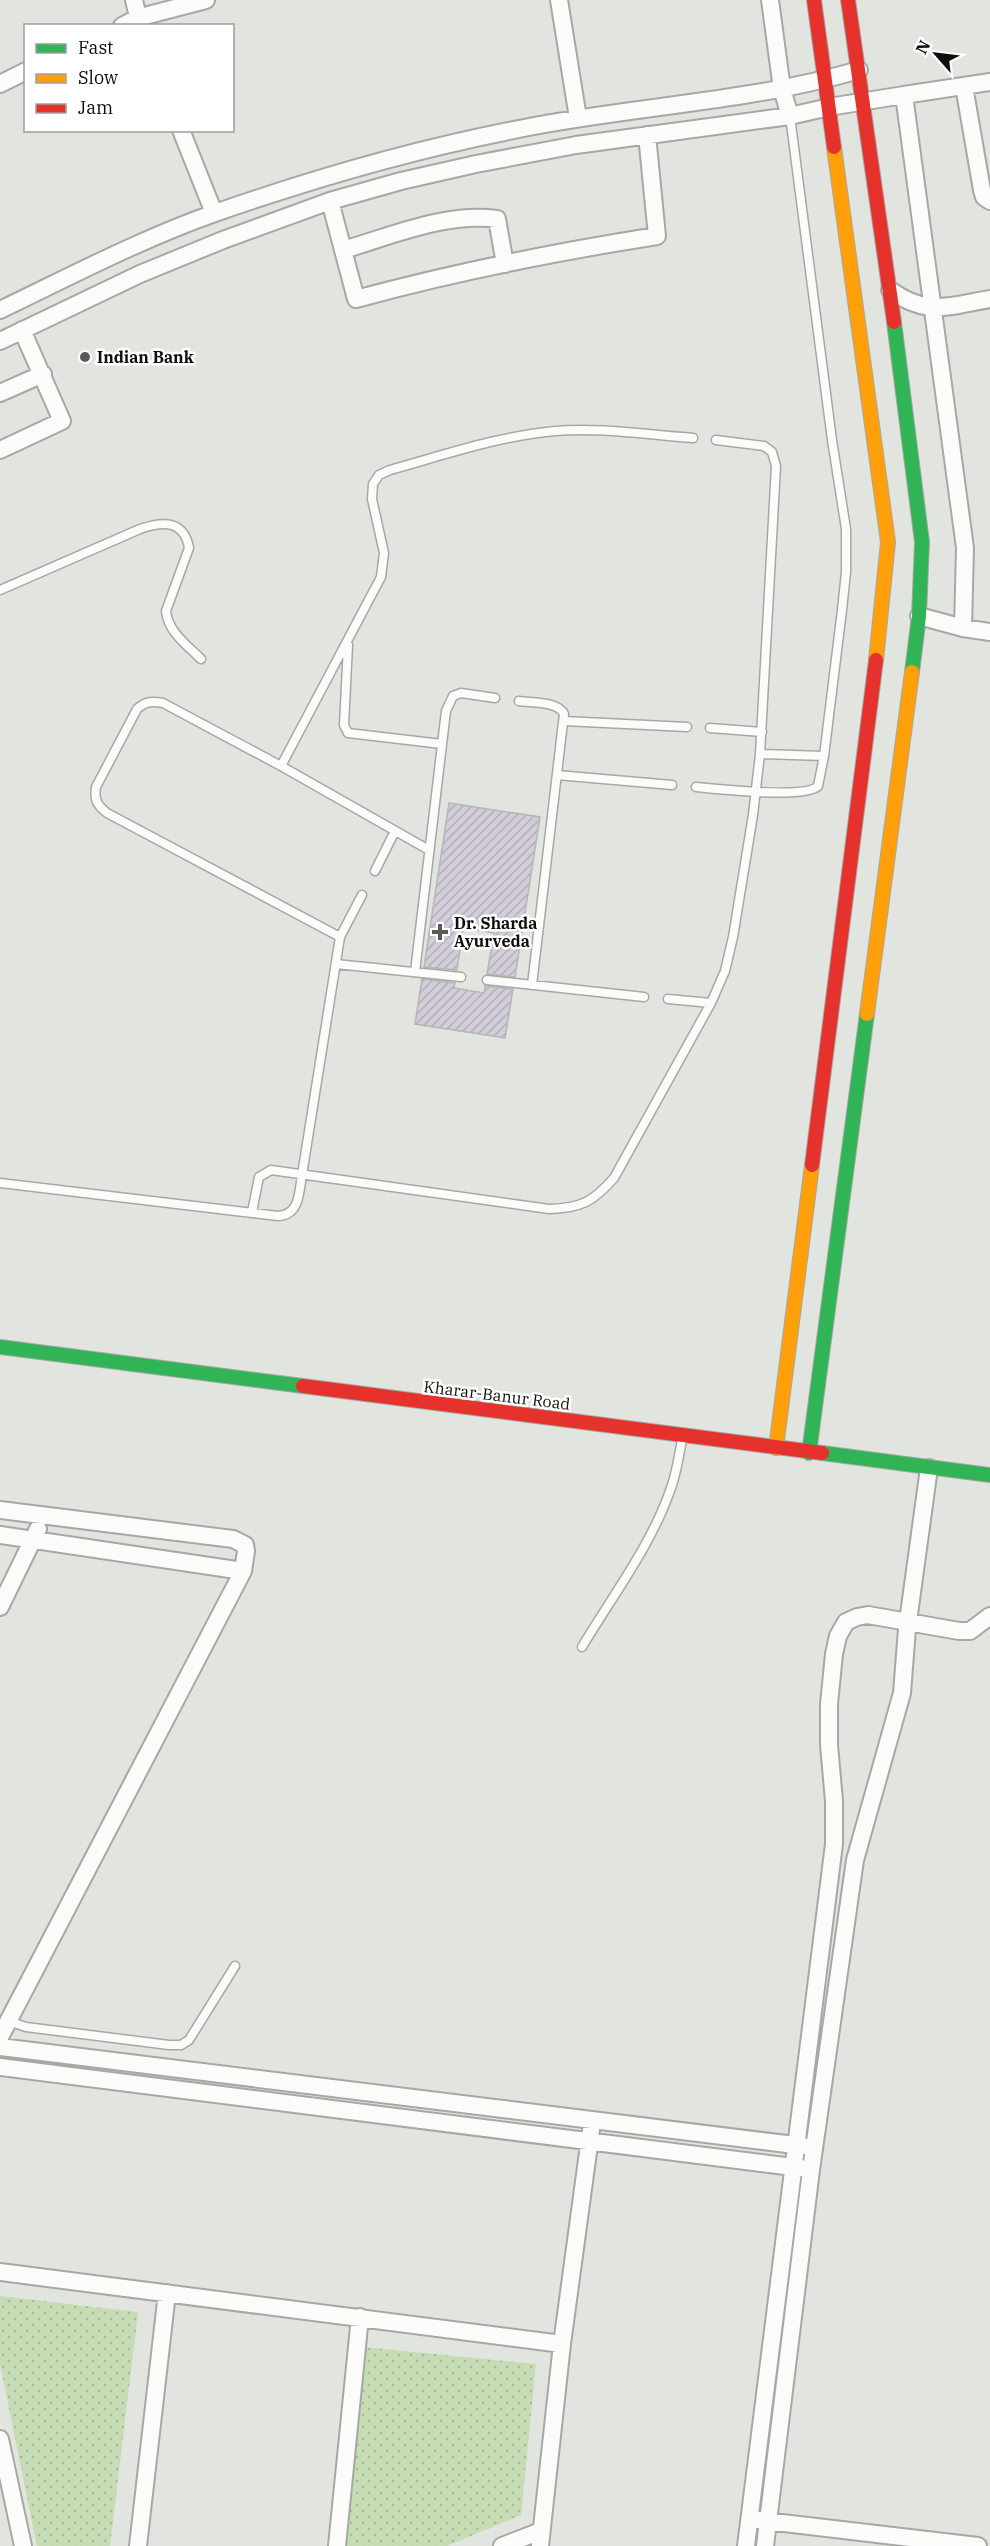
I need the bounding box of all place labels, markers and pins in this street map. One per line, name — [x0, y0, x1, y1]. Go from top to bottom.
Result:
place label: Indian Bank — [97, 347, 194, 367]
marker: Indian Bank — [78, 350, 92, 364]
place label: Dr. Sharda Ayurveda — [454, 913, 537, 951]
marker: Dr. Sharda Ayurveda — [431, 923, 449, 941]

